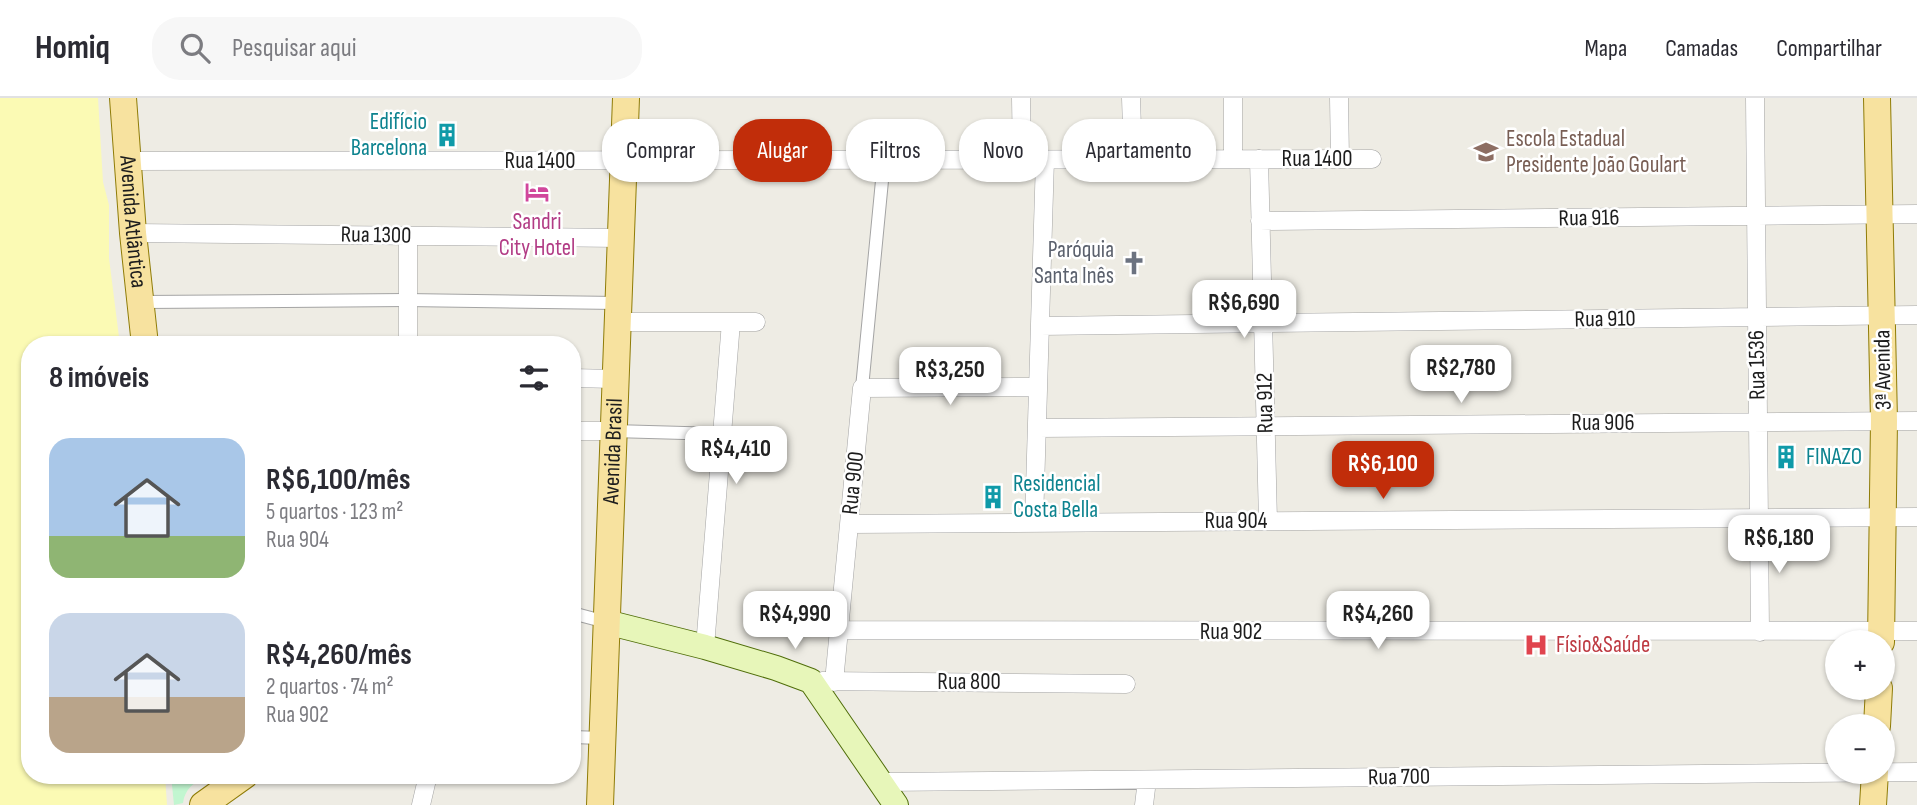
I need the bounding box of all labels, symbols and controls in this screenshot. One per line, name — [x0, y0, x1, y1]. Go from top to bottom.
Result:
search box — [152, 17, 642, 80]
text: Homiq — [35, 28, 110, 68]
icon: search — [176, 29, 214, 67]
text: Pesquisar aqui — [232, 33, 357, 64]
text: Mapa — [1585, 34, 1627, 63]
text: Camadas — [1665, 34, 1738, 63]
text: Compartilhar — [1776, 34, 1882, 63]
place label: Edifício Barcelona — [351, 108, 427, 162]
chip: Comprar — [602, 119, 719, 182]
chip: Alugar — [733, 119, 832, 182]
chip: Filtros — [846, 119, 945, 182]
chip: Novo — [959, 119, 1048, 182]
chip: Apartamento — [1062, 119, 1216, 182]
building icon: Edifício Barcelona — [433, 121, 461, 149]
place label: Escola Estadual Presidente João Goulart — [1506, 125, 1686, 179]
school or university icon: Escola Estadual Presidente João Goulart — [1472, 138, 1500, 166]
street label: Rua 1400 — [1282, 145, 1352, 173]
street label: Rua 1400 — [505, 147, 575, 175]
street label: Avenida Atlântica — [113, 153, 153, 289]
hotel icon: Sandri City Hotel — [523, 178, 551, 206]
street label: Rua 916 — [1558, 203, 1620, 233]
place label: Sandri City Hotel — [499, 208, 575, 262]
street label: Rua 1300 — [340, 220, 412, 250]
place label: Paróquia Santa Inês — [1034, 236, 1114, 290]
church icon: Paróquia Santa Inês — [1120, 249, 1148, 277]
pin: R$6,690 — [1179, 280, 1309, 340]
text: R$6,690 — [1208, 289, 1280, 317]
street label: Rua 910 — [1574, 304, 1636, 334]
street label: Rua 1536 — [1742, 330, 1772, 400]
street label: 3ª Avenida — [1868, 330, 1898, 410]
pin: R$2,780 — [1396, 345, 1526, 405]
pin: R$3,250 — [885, 348, 1015, 407]
text: R$2,780 — [1426, 354, 1496, 382]
text: R$3,250 — [915, 356, 985, 384]
icon: filters — [515, 359, 553, 397]
text: 8 imóveis — [49, 360, 149, 396]
street label: Rua 912 — [1250, 372, 1280, 434]
street label: Avenida Brasil — [597, 398, 629, 506]
street label: Rua 906 — [1571, 409, 1635, 437]
pin: R$4,410 — [671, 426, 801, 486]
text: R$4,410 — [701, 435, 771, 463]
pin: R$6,100 — [1318, 442, 1448, 501]
building icon: FINAZO — [1772, 443, 1800, 471]
place label: FINAZO — [1806, 443, 1862, 471]
street label: Rua 900 — [836, 450, 870, 516]
text: R$6,100 — [1348, 450, 1418, 478]
text: R$6,100/mês — [266, 462, 411, 498]
icon: home — [105, 466, 189, 550]
place label: Residencial Costa Bella — [1013, 470, 1100, 524]
building icon: Residencial Costa Bella — [979, 483, 1007, 511]
text: 5 quartos · 123 m² — [266, 498, 403, 526]
street label: Rua 904 — [1205, 507, 1268, 535]
pin: R$6,180 — [1714, 516, 1844, 575]
text: R$6,180 — [1744, 524, 1814, 552]
text: Rua 904 — [266, 526, 329, 554]
pin: R$4,990 — [730, 592, 860, 651]
pin: R$4,260 — [1313, 592, 1443, 651]
text: R$4,990 — [759, 600, 831, 628]
text: R$4,260 — [1343, 600, 1413, 628]
street label: Rua 902 — [1200, 618, 1262, 646]
map controls — [1825, 630, 1895, 784]
button: + — [1825, 630, 1895, 700]
hospital icon: Físio&Saúde — [1522, 631, 1550, 659]
place label: Físio&Saúde — [1556, 631, 1650, 659]
text: R$4,260/mês — [266, 637, 412, 673]
icon: home — [105, 641, 189, 725]
street label: Rua 800 — [937, 668, 1001, 696]
text: 2 quartos · 74 m² — [266, 673, 394, 701]
text: Rua 902 — [266, 701, 329, 729]
button: − — [1825, 714, 1895, 784]
street label: Rua 700 — [1368, 762, 1430, 792]

